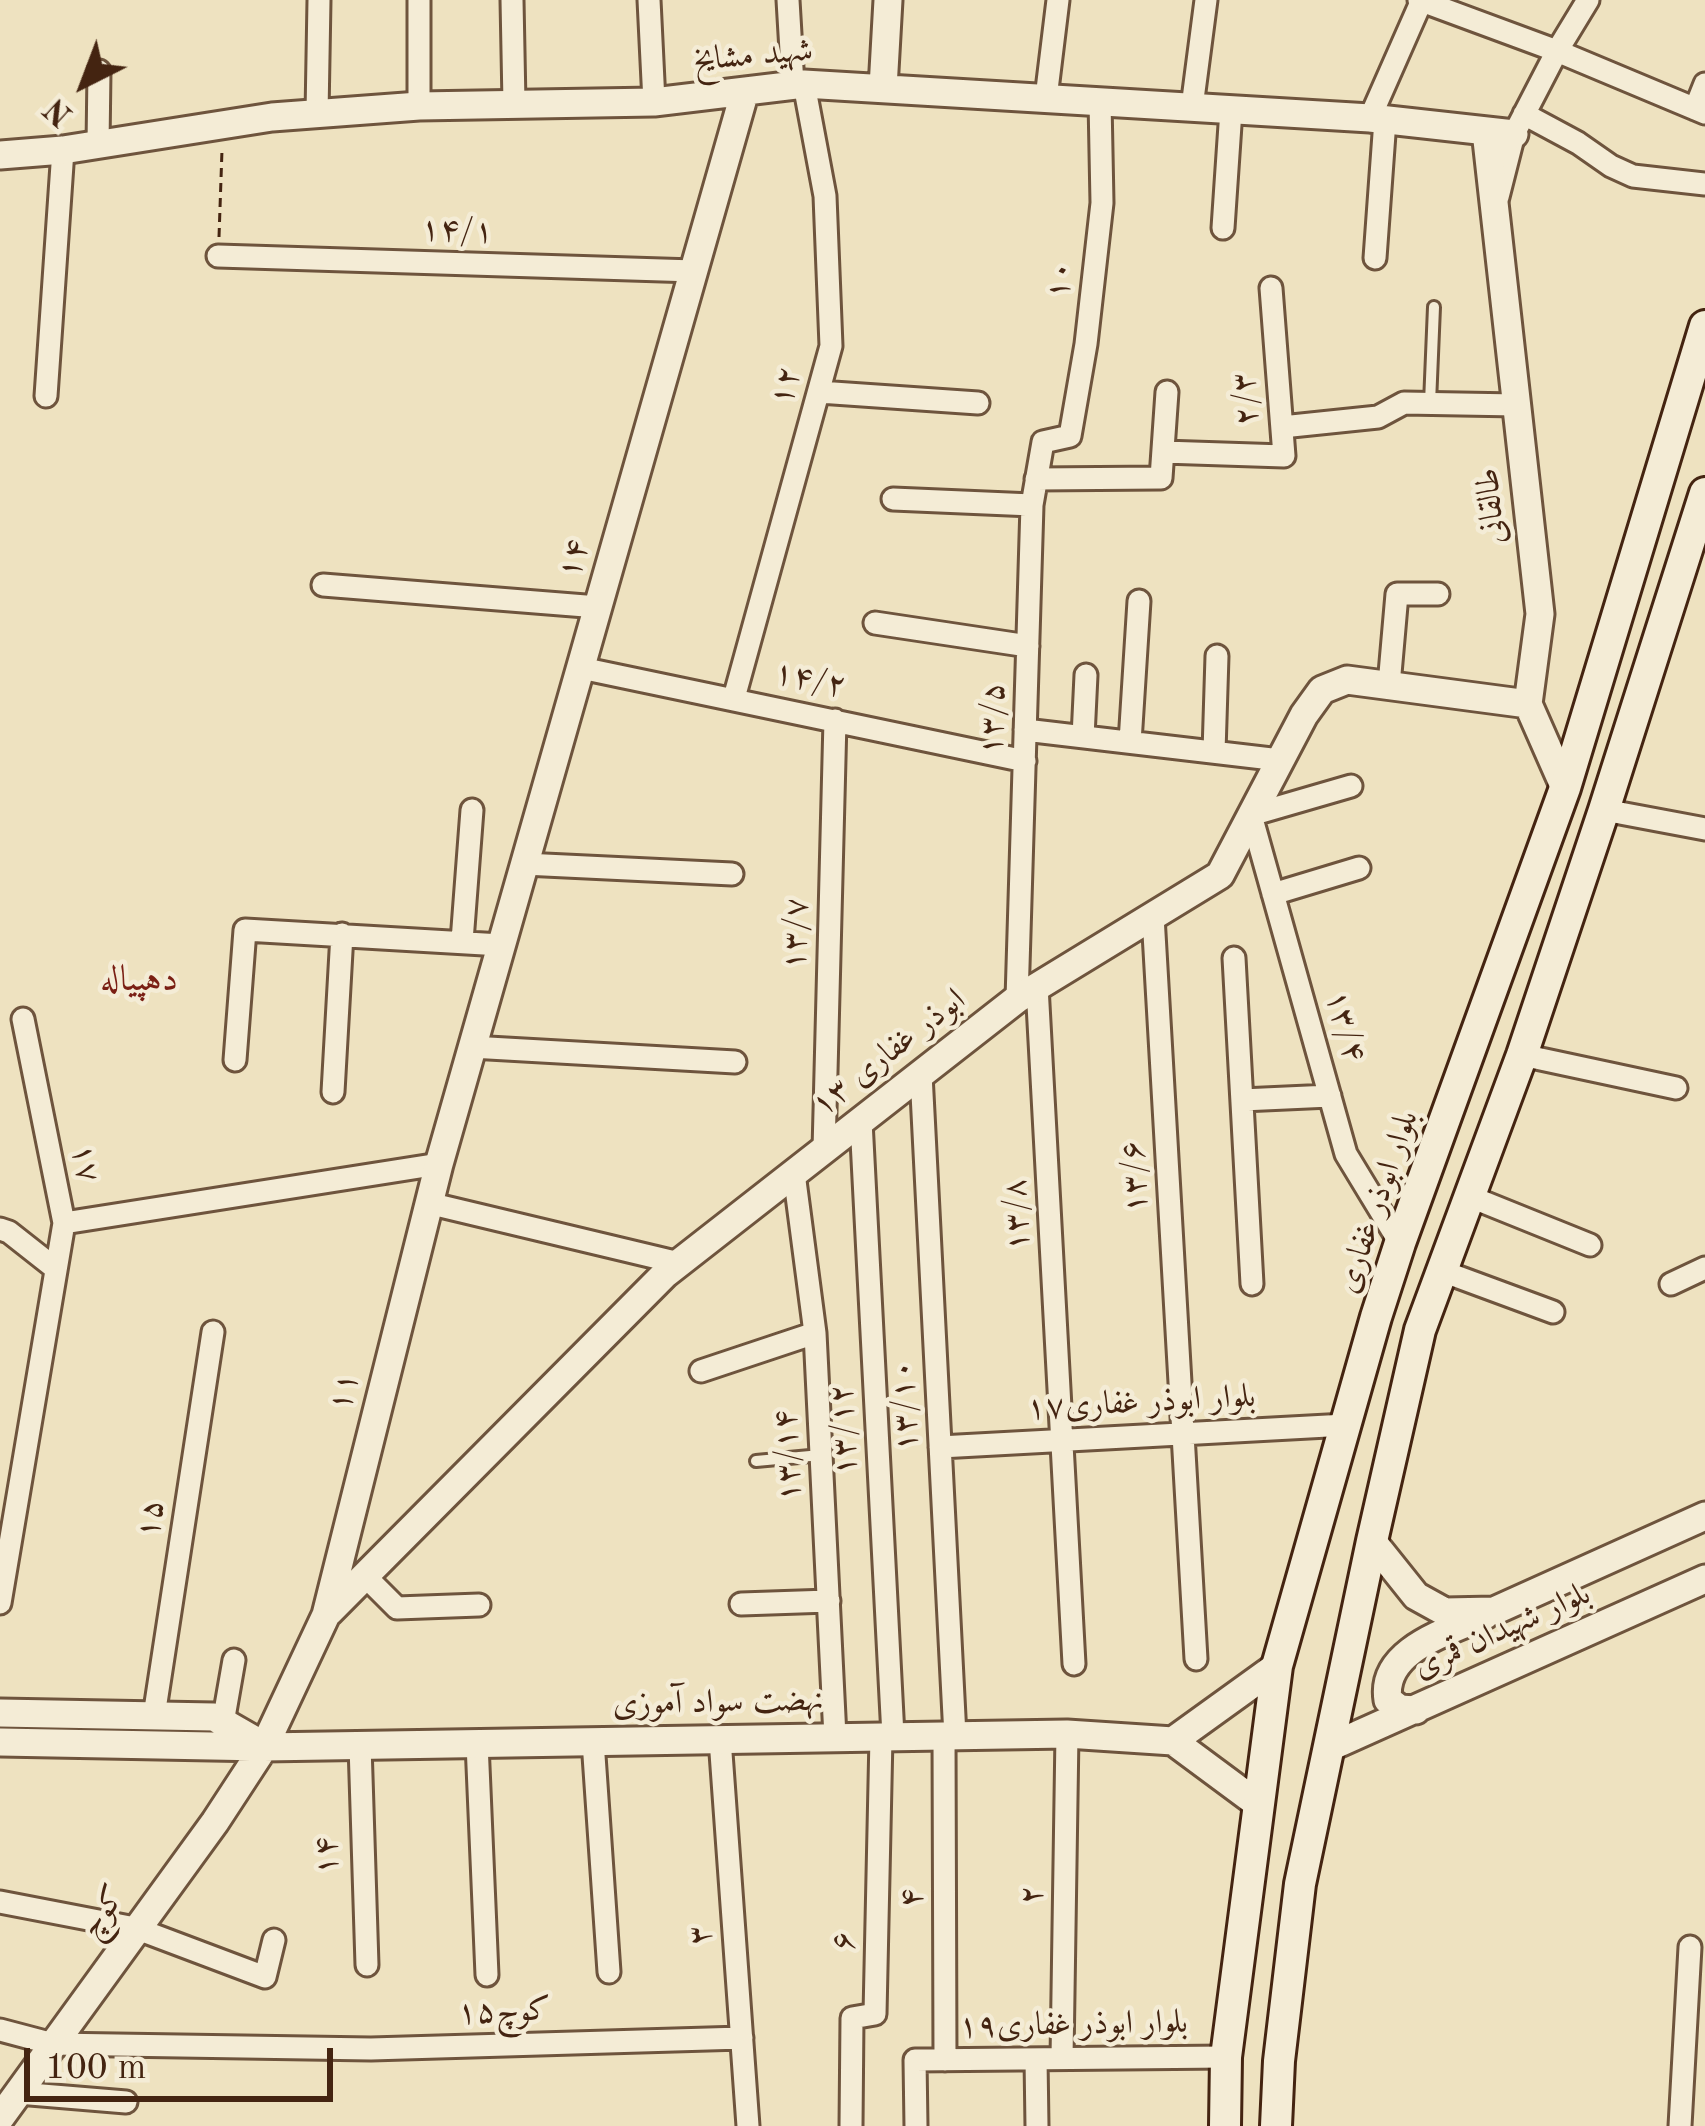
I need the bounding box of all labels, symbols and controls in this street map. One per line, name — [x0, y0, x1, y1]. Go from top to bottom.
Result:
north arrow — [24, 24, 144, 144]
street label: شهید مشایخ — [692, 31, 814, 81]
text: N — [39, 90, 80, 132]
street label: ۱۴/۱ — [420, 210, 494, 252]
street label: ۱۰ — [1038, 259, 1082, 301]
street label: ۱۲ — [762, 362, 810, 410]
street label: ۲/۳ — [1224, 371, 1268, 427]
street label: طالقانی — [1468, 466, 1516, 546]
street label: ۱۴ — [550, 535, 598, 583]
street label: ۱۴/۲ — [770, 653, 850, 707]
street label: ۱۳/۵ — [972, 682, 1014, 756]
street label: ۱۳/۷ — [775, 897, 817, 971]
district label: دهپیاله — [100, 959, 178, 1003]
street label: ۱۳ ابوذر غفاری — [804, 981, 974, 1125]
street label: ۱۳/۴ — [1316, 986, 1374, 1066]
street label: بلوار ابوذر غفاری — [1328, 1105, 1428, 1299]
street label: ۱۷ — [62, 1140, 108, 1186]
street label: ۱۳/۶ — [1113, 1140, 1157, 1214]
street label: ۱۳/۸ — [995, 1178, 1039, 1252]
street label: ۱۳/۱۰ — [883, 1359, 927, 1453]
street label: ۱۱ — [320, 1368, 368, 1416]
street label: بلوار ابوذر غفاری۱۷ — [1025, 1377, 1257, 1429]
street label: ۱۳/۱۲ — [822, 1383, 866, 1477]
street label: ۱۳/۱۴ — [766, 1409, 810, 1503]
street label: ۱۵ — [128, 1497, 174, 1541]
street label: بلوار شهیدان قمری — [1407, 1574, 1597, 1688]
street label: نهضت سواد آموزی — [612, 1681, 824, 1725]
street label: ۱۴ — [307, 1836, 347, 1876]
street label: کوچ — [71, 1878, 135, 1946]
street label: ۲ — [1012, 1885, 1052, 1905]
street label: ۴ — [892, 1888, 932, 1908]
street label: ۳ — [681, 1924, 721, 1946]
street label: ۶ — [824, 1931, 864, 1951]
street label: ۱۵کوچ — [457, 1991, 551, 2033]
street label: بلوار ابوذر غفاری۱۹ — [958, 2003, 1188, 2047]
scale bar — [30, 2024, 339, 2098]
text: 100 m — [45, 2051, 146, 2087]

